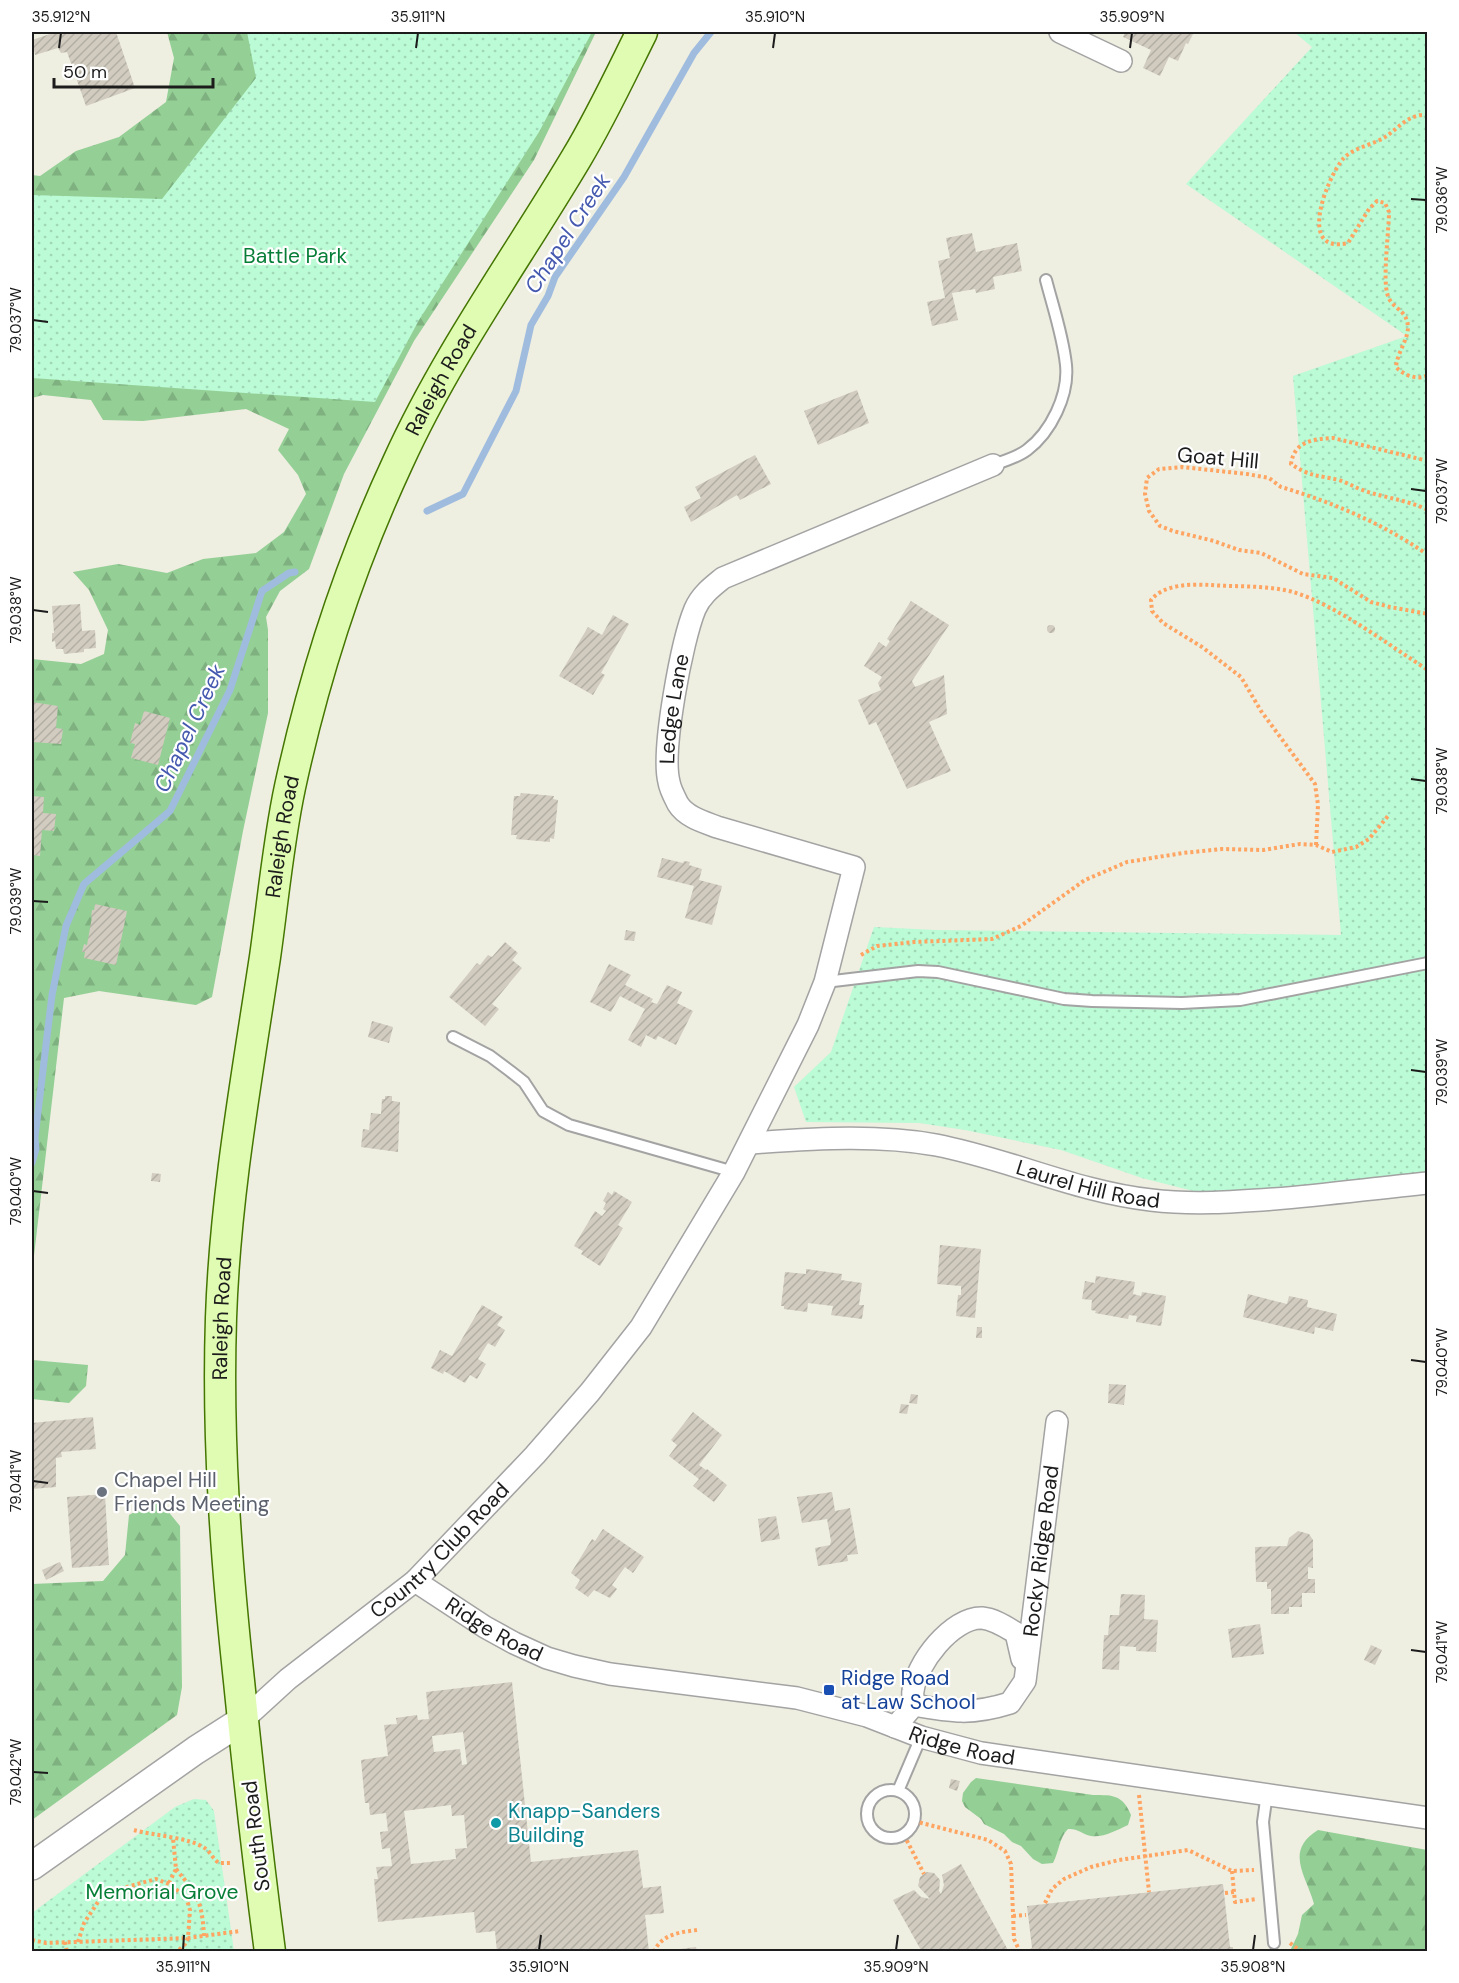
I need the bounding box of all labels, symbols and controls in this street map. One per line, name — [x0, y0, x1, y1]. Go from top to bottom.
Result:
text: 35.912°N — [32, 7, 90, 27]
text: 35.911°N — [391, 7, 445, 27]
text: 35.910°N — [745, 7, 805, 27]
text: 35.909°N — [1099, 7, 1165, 27]
scale bar — [54, 51, 213, 89]
text: 50 m — [63, 60, 107, 84]
text: 79.036°W — [1432, 166, 1452, 234]
water label: Chapel Creek — [518, 167, 618, 299]
park label: Battle Park — [243, 242, 347, 270]
text: 79.037°W — [6, 287, 26, 353]
street label: Raleigh Road — [399, 319, 483, 440]
street label: Goat Hill — [1176, 440, 1260, 476]
text: 79.037°W — [1432, 458, 1452, 524]
text: 79.038°W — [6, 576, 26, 643]
street label: Ledge Lane — [653, 651, 696, 764]
water label: Chapel Creek — [147, 659, 232, 797]
text: 79.038°W — [1432, 747, 1452, 814]
street label: Raleigh Road — [259, 773, 306, 900]
text: 79.039°W — [6, 867, 26, 934]
text: 79.039°W — [1432, 1038, 1452, 1105]
street label: Laurel Hill Road — [1013, 1153, 1162, 1215]
text: 79.040°W — [6, 1156, 26, 1225]
street label: Raleigh Road — [206, 1256, 238, 1380]
text: 79.040°W — [1432, 1327, 1452, 1396]
text: 79.041°W — [6, 1449, 26, 1512]
street label: Rocky Ridge Road — [1017, 1464, 1066, 1638]
place label: Chapel Hill Friends Meeting — [114, 1466, 270, 1518]
street label: Country Club Road — [364, 1477, 515, 1625]
marker: Chapel Hill Friends Meeting — [95, 1485, 109, 1499]
street label: Ridge Road — [440, 1591, 547, 1668]
text: 79.041°W — [1432, 1620, 1452, 1683]
place label: Ridge Road at Law School — [841, 1664, 976, 1716]
marker: Ridge Road at Law School — [822, 1683, 836, 1697]
street label: Ridge Road — [905, 1720, 1017, 1772]
text: 79.042°W — [6, 1738, 26, 1805]
street label: South Road — [235, 1779, 277, 1893]
place label: Knapp-Sanders Building — [508, 1797, 660, 1849]
marker: Knapp-Sanders Building — [489, 1816, 503, 1830]
park label: Memorial Grove — [86, 1878, 239, 1906]
text: 35.911°N — [156, 1957, 210, 1977]
text: 35.910°N — [509, 1957, 569, 1977]
text: 35.909°N — [863, 1957, 929, 1977]
text: 35.908°N — [1221, 1957, 1285, 1977]

